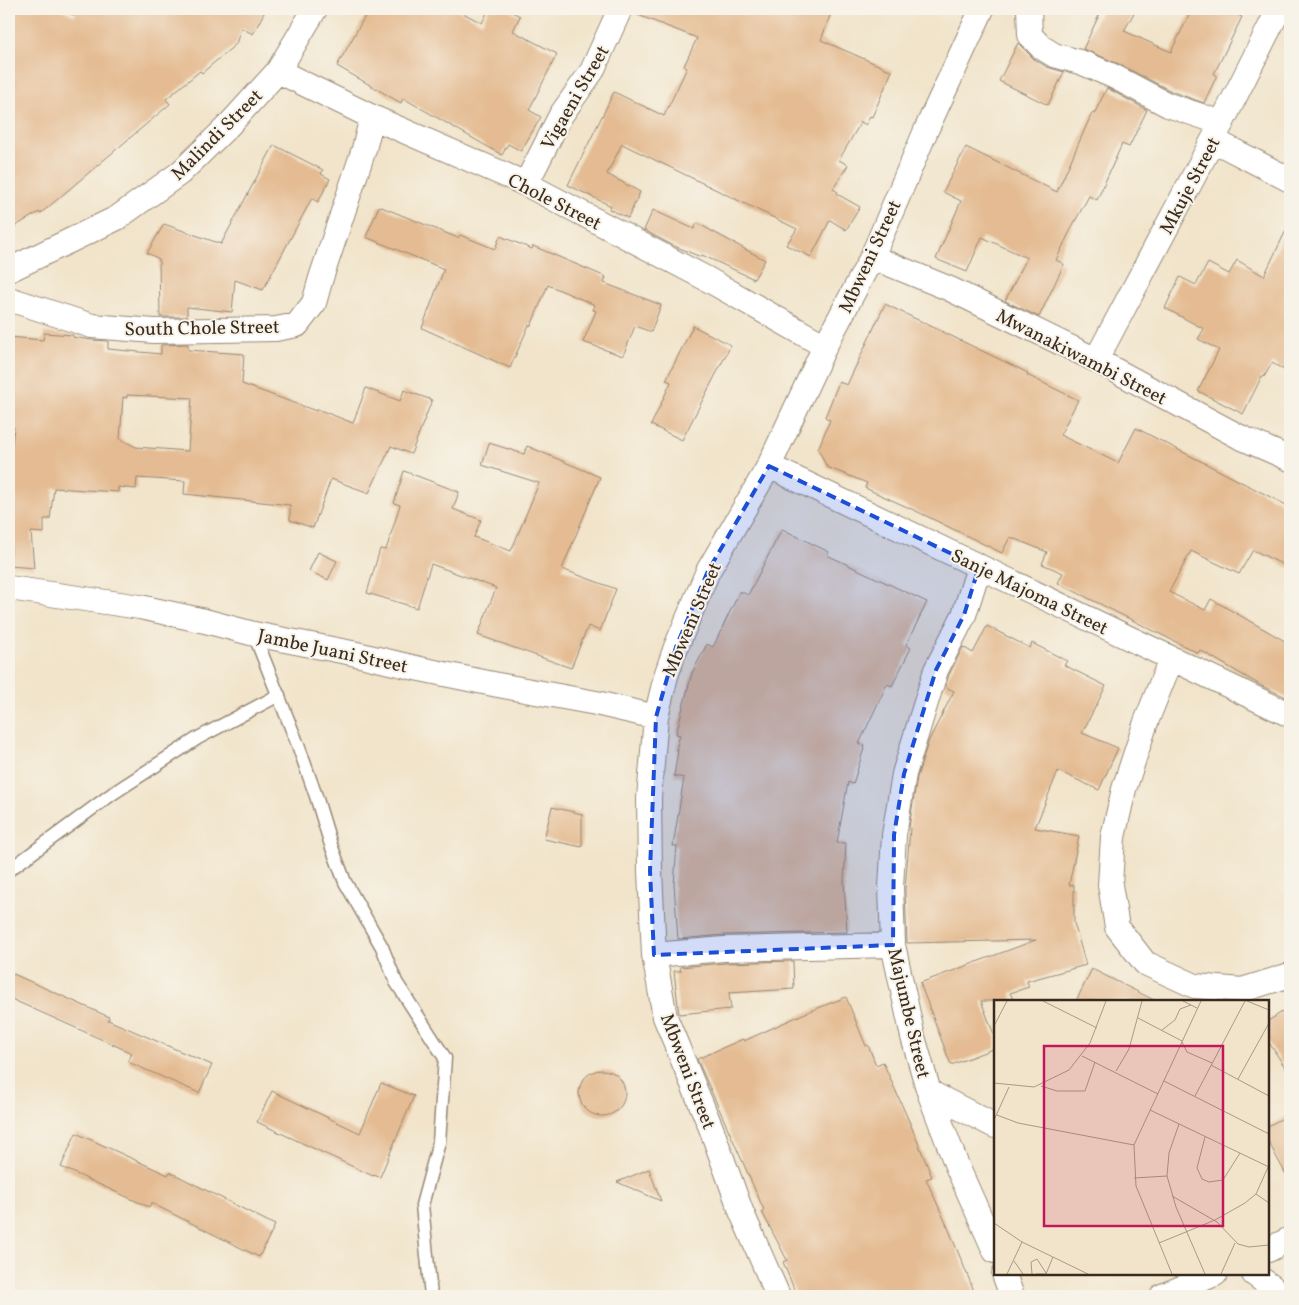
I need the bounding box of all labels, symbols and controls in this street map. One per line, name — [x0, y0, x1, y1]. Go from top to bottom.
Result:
street label: Vigaeni Street — [535, 41, 616, 155]
street label: Malindi Street — [166, 84, 269, 187]
street label: Mkuje Street — [1154, 132, 1227, 239]
street label: Chole Street — [503, 168, 606, 238]
street label: Mbweni Street — [833, 196, 909, 318]
street label: Mwanakiwambi Street — [991, 303, 1171, 412]
street label: South Chole Street — [124, 315, 280, 343]
street label: Sanje Majoma Street — [946, 543, 1112, 642]
street label: Mbweni Street — [657, 558, 729, 681]
street label: Jambe Juani Street — [255, 623, 410, 681]
street label: Majumbe Street — [880, 946, 936, 1082]
inset map — [994, 1000, 1269, 1275]
street label: Mbweni Street — [653, 1010, 721, 1134]

